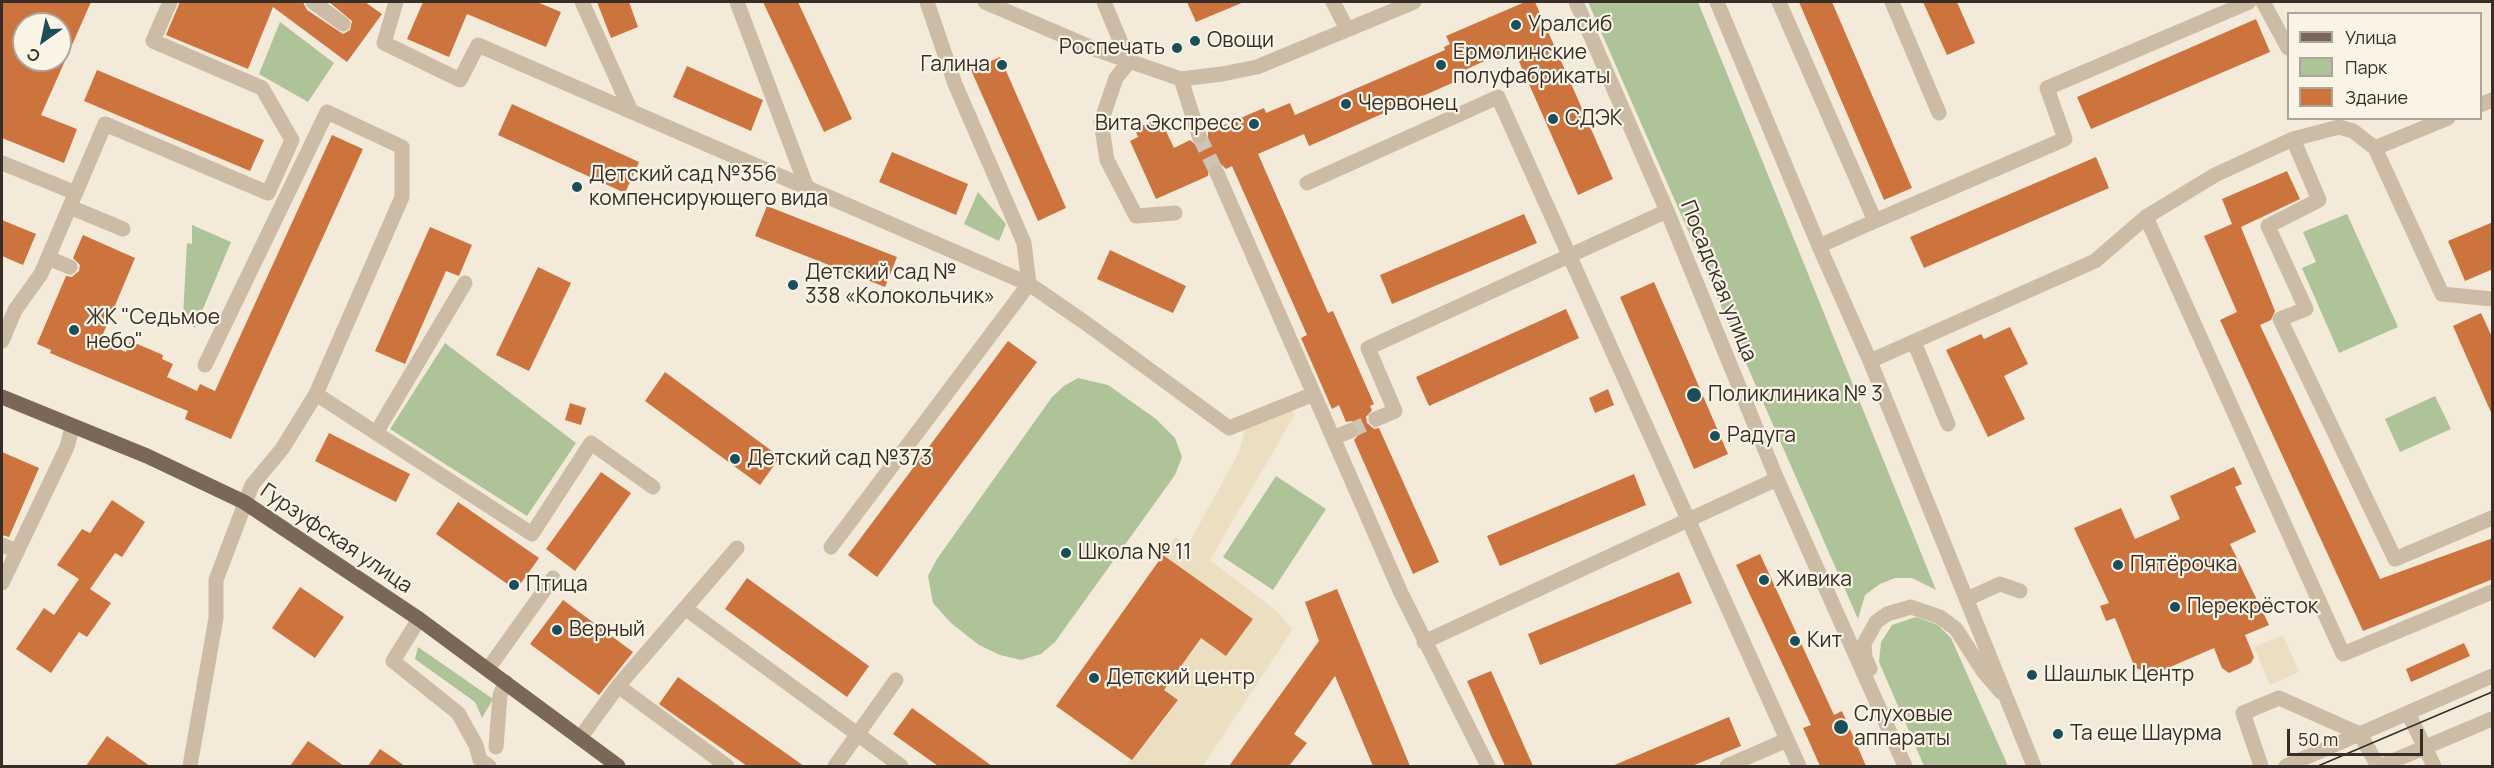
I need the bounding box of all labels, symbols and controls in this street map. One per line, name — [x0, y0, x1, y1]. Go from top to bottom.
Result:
north arrow — [12, 12, 72, 72]
place label: Уралсиб — [1528, 12, 1612, 38]
legend — [2287, 12, 2482, 120]
marker: Уралсиб — [1509, 18, 1523, 32]
text: Улица — [2345, 25, 2397, 49]
place label: Овощи — [1207, 28, 1274, 54]
marker: Овощи — [1188, 34, 1202, 48]
place label: Роспечать — [1059, 35, 1165, 61]
place label: Ермолинские полуфабрикаты — [1453, 40, 1610, 90]
marker: Роспечать — [1170, 41, 1184, 55]
text: С — [22, 43, 44, 68]
place label: Галина — [921, 52, 990, 78]
text: Парк — [2345, 55, 2387, 79]
marker: Галина — [995, 58, 1009, 72]
marker: Ермолинские полуфабрикаты — [1434, 58, 1448, 72]
text: Здание — [2345, 85, 2408, 109]
place label: Червонец — [1358, 91, 1458, 117]
marker: Червонец — [1339, 97, 1353, 111]
place label: СДЭК — [1565, 106, 1622, 132]
place label: Вита Экспресс — [1095, 111, 1242, 137]
marker: СДЭК — [1546, 112, 1560, 126]
marker: Вита Экспресс — [1247, 117, 1261, 131]
place label: Детский сад №356 компенсирующего вида — [589, 162, 828, 212]
marker: Детский сад №356 компенсирующего вида — [570, 180, 584, 194]
street label: Посадская улица — [1674, 197, 1762, 365]
place label: Детский сад № 338 «Колокольчик» — [805, 260, 995, 310]
marker: Детский сад № 338 «Колокольчик» — [786, 278, 800, 292]
place label: ЖК "Седьмое небо" — [86, 305, 220, 355]
marker: ЖК "Седьмое небо" — [67, 323, 81, 337]
place label: Поликлиника № 3 — [1708, 382, 1883, 408]
marker: Поликлиника № 3 — [1685, 386, 1703, 404]
place label: Радуга — [1727, 423, 1796, 449]
marker: Радуга — [1708, 429, 1722, 443]
place label: Детский сад №373 — [747, 446, 932, 472]
marker: Детский сад №373 — [728, 452, 742, 466]
street label: Гурзуфская улица — [255, 479, 417, 599]
place label: Школа № 11 — [1078, 540, 1191, 566]
marker: Школа № 11 — [1059, 546, 1073, 560]
place label: Пятёрочка — [2130, 552, 2237, 578]
marker: Пятёрочка — [2111, 558, 2125, 572]
place label: Живика — [1776, 567, 1852, 593]
place label: Птица — [526, 572, 588, 598]
marker: Живика — [1757, 573, 1771, 587]
marker: Птица — [507, 578, 521, 592]
place label: Перекрёсток — [2187, 594, 2318, 620]
marker: Перекрёсток — [2168, 600, 2182, 614]
place label: Верный — [569, 617, 645, 643]
marker: Верный — [550, 623, 564, 637]
place label: Кит — [1807, 628, 1842, 654]
marker: Кит — [1788, 634, 1802, 648]
place label: Шашлык Центр — [2044, 662, 2194, 688]
place label: Детский центр — [1106, 665, 1255, 691]
marker: Шашлык Центр — [2025, 668, 2039, 682]
marker: Детский центр — [1087, 671, 1101, 685]
place label: Слуховые аппараты — [1854, 702, 1953, 752]
scale bar — [2290, 717, 2426, 755]
marker: Слуховые аппараты — [1832, 718, 1850, 736]
place label: Та еще Шаурма — [2070, 721, 2222, 747]
marker: Та еще Шаурма — [2051, 727, 2065, 741]
text: 50 m — [2298, 727, 2338, 751]

